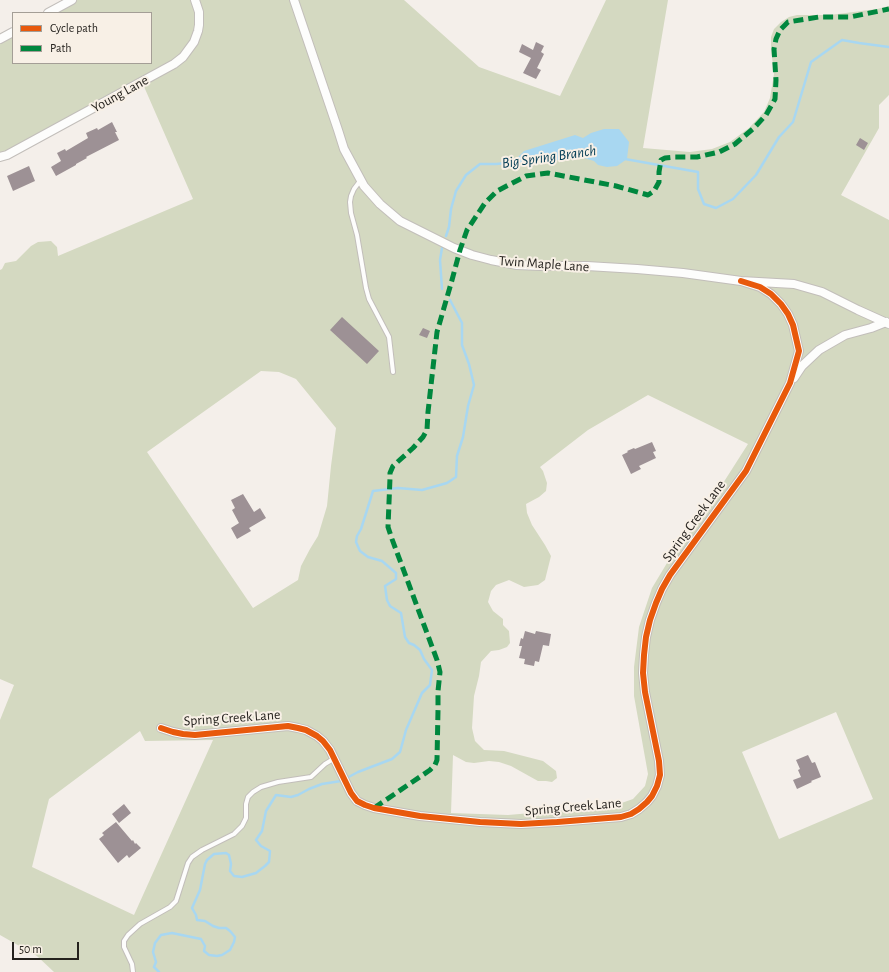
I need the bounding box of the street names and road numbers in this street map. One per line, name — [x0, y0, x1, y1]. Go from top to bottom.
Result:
street label: Young Lane — [89, 71, 151, 117]
street label: Twin Maple Lane — [498, 252, 590, 276]
street label: Spring Creek Lane — [659, 477, 729, 565]
street label: Spring Creek Lane — [183, 706, 281, 730]
street label: Spring Creek Lane — [524, 794, 622, 820]

